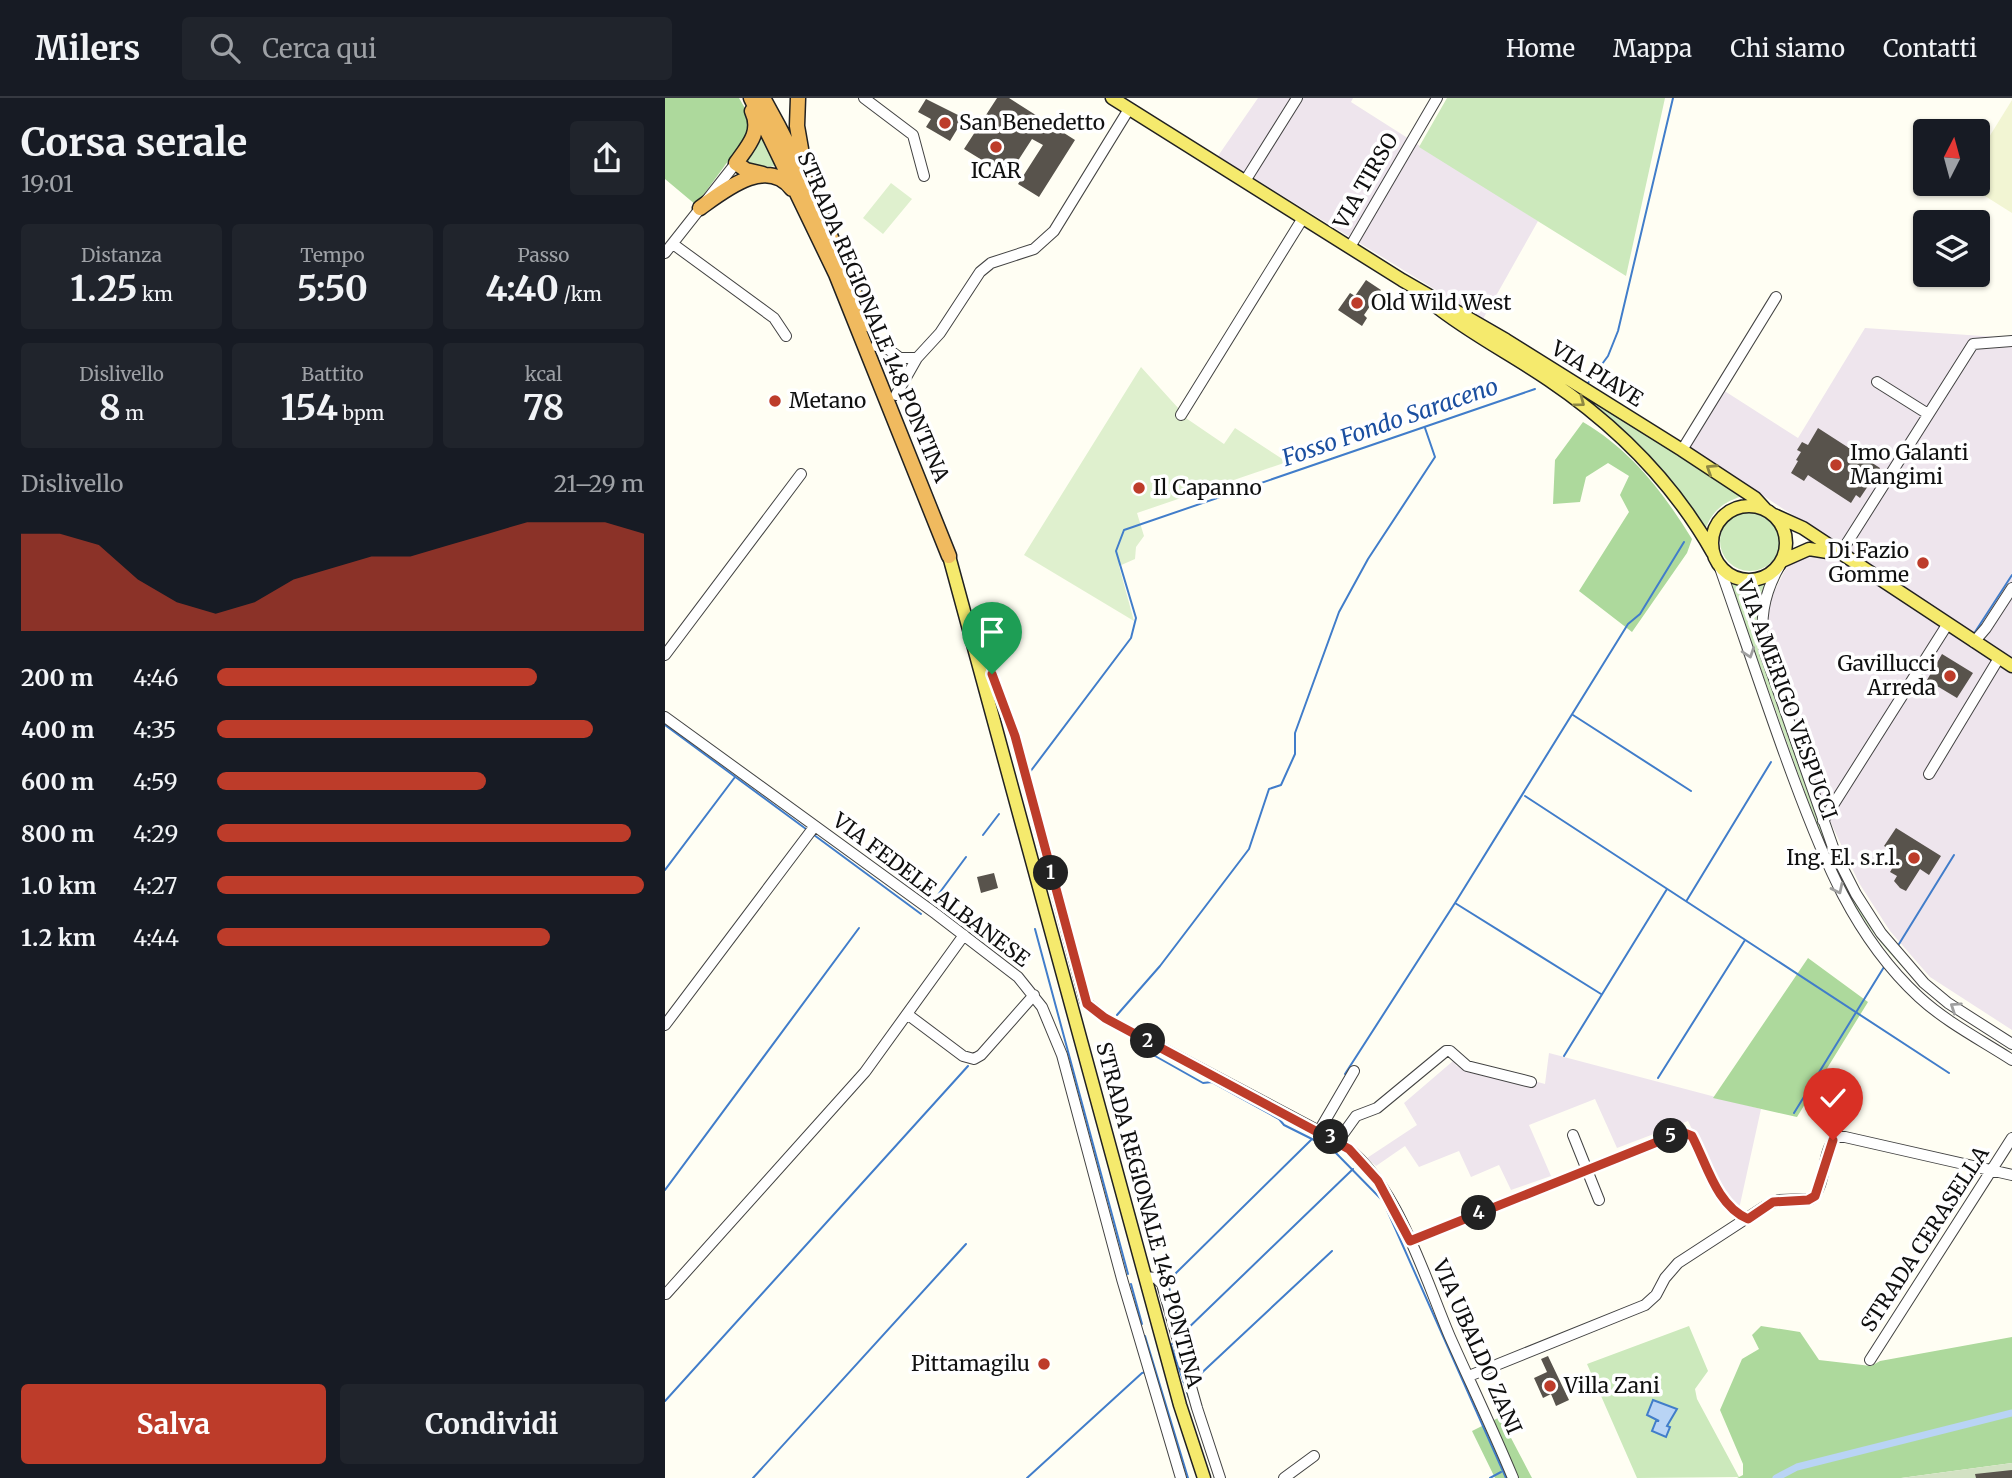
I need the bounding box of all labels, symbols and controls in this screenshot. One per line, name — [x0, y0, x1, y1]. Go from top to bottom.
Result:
search box — [182, 17, 672, 80]
text: Milers — [35, 28, 140, 69]
icon: search — [206, 29, 244, 67]
text: Cerca qui — [262, 32, 377, 65]
text: Home — [1506, 33, 1575, 64]
text: Mappa — [1613, 33, 1692, 64]
text: Chi siamo — [1730, 33, 1845, 64]
text: Contatti — [1883, 33, 1977, 64]
place label: San Benedetto — [959, 109, 1105, 136]
marker: San Benedetto — [937, 115, 953, 131]
text: Corsa serale — [21, 119, 247, 166]
north arrow — [1913, 119, 1990, 196]
map controls — [1913, 119, 1990, 287]
button: share — [570, 121, 644, 195]
street label: VIA TIRSO — [1327, 128, 1404, 235]
marker: ICAR — [988, 139, 1004, 155]
street label: STRADA REGIONALE 148 PONTINA — [791, 147, 956, 486]
place label: ICAR — [971, 157, 1022, 184]
text: 19:01 — [21, 169, 73, 198]
button: layers — [1913, 210, 1990, 287]
text: Distanza — [81, 243, 162, 267]
text: Tempo — [300, 243, 365, 267]
text: Passo — [518, 243, 569, 267]
text: 1.25 — [70, 267, 137, 311]
text: 5:50 — [297, 267, 368, 311]
text: 4:40 — [485, 267, 559, 311]
text: km — [137, 282, 173, 306]
text: /km — [559, 282, 602, 306]
place label: Old Wild West — [1371, 289, 1511, 316]
marker: Old Wild West — [1349, 295, 1365, 311]
street label: VIA PIAVE — [1545, 334, 1649, 413]
text: Dislivello — [79, 362, 164, 386]
text: Battito — [301, 362, 364, 386]
text: kcal — [525, 362, 562, 386]
water label: Fosso Fondo Saraceno — [1277, 371, 1502, 472]
text: 8 — [99, 386, 121, 430]
text: 154 — [281, 386, 338, 430]
text: 78 — [523, 386, 564, 430]
place label: Metano — [789, 387, 866, 414]
marker: Metano — [767, 393, 783, 409]
one-way arrow — [1572, 394, 1584, 407]
text: m — [121, 401, 144, 425]
text: bpm — [338, 401, 384, 425]
place label: Imo Galanti Mangimi — [1850, 439, 1969, 490]
marker: Imo Galanti Mangimi — [1828, 457, 1844, 473]
one-way arrow — [1706, 465, 1719, 477]
text: Dislivello — [21, 469, 123, 498]
text: 21–29 m — [554, 469, 644, 498]
place label: Il Capanno — [1153, 474, 1262, 501]
marker: Il Capanno — [1131, 480, 1147, 496]
place label: Di Fazio Gomme — [1828, 537, 1909, 588]
marker: Di Fazio Gomme — [1915, 555, 1931, 571]
street label: VIA AMERIGO VESPUCCI — [1731, 575, 1843, 823]
pin — [962, 602, 1022, 674]
icon: arrive — [973, 613, 1011, 651]
one-way arrow — [1741, 647, 1755, 659]
place label: Gavillucci Arreda — [1837, 650, 1936, 701]
text: 200 m — [21, 663, 93, 692]
text: 4:46 — [133, 663, 178, 692]
marker: Gavillucci Arreda — [1942, 668, 1958, 684]
text: 400 m — [21, 715, 95, 744]
text: 4:35 — [133, 715, 176, 744]
text: 600 m — [21, 767, 94, 796]
text: 4:59 — [133, 767, 178, 796]
street label: VIA FEDELE ALBANESE — [827, 806, 1036, 973]
text: 800 m — [21, 819, 94, 848]
text: 4:29 — [133, 819, 178, 848]
place label: Ing. El. s.r.l. — [1786, 844, 1900, 871]
marker: Ing. El. s.r.l. — [1906, 850, 1922, 866]
pin: 1 — [1033, 856, 1069, 890]
text: 1 — [1046, 860, 1055, 884]
text: 1.0 km — [21, 871, 96, 900]
text: 4:27 — [133, 871, 177, 900]
one-way arrow — [1830, 882, 1844, 894]
text: 1.2 km — [21, 923, 96, 952]
text: 4:44 — [133, 923, 179, 952]
one-way arrow — [1949, 1002, 1962, 1015]
pin: 2 — [1131, 1024, 1165, 1058]
text: 2 — [1142, 1028, 1153, 1052]
street label: STRADA REGIONALE 148 PONTINA — [1090, 1039, 1209, 1391]
pin — [1803, 1068, 1863, 1140]
icon: check — [1814, 1079, 1852, 1117]
pin: 5 — [1653, 1118, 1689, 1154]
pin: 3 — [1313, 1119, 1349, 1154]
text: 5 — [1665, 1123, 1676, 1147]
text: 3 — [1325, 1124, 1336, 1148]
street label: STRADA CERASELLA — [1855, 1141, 1995, 1337]
pin: 4 — [1461, 1196, 1497, 1230]
text: 4 — [1472, 1200, 1485, 1224]
street label: VIA UBALDO ZANI — [1426, 1254, 1528, 1438]
place label: Pittamagilu — [911, 1350, 1030, 1377]
marker: Pittamagilu — [1036, 1356, 1052, 1372]
place label: Villa Zani — [1563, 1372, 1660, 1399]
marker: Villa Zani — [1542, 1378, 1558, 1394]
button: Salva — [21, 1384, 326, 1464]
button: Condividi — [340, 1384, 644, 1464]

